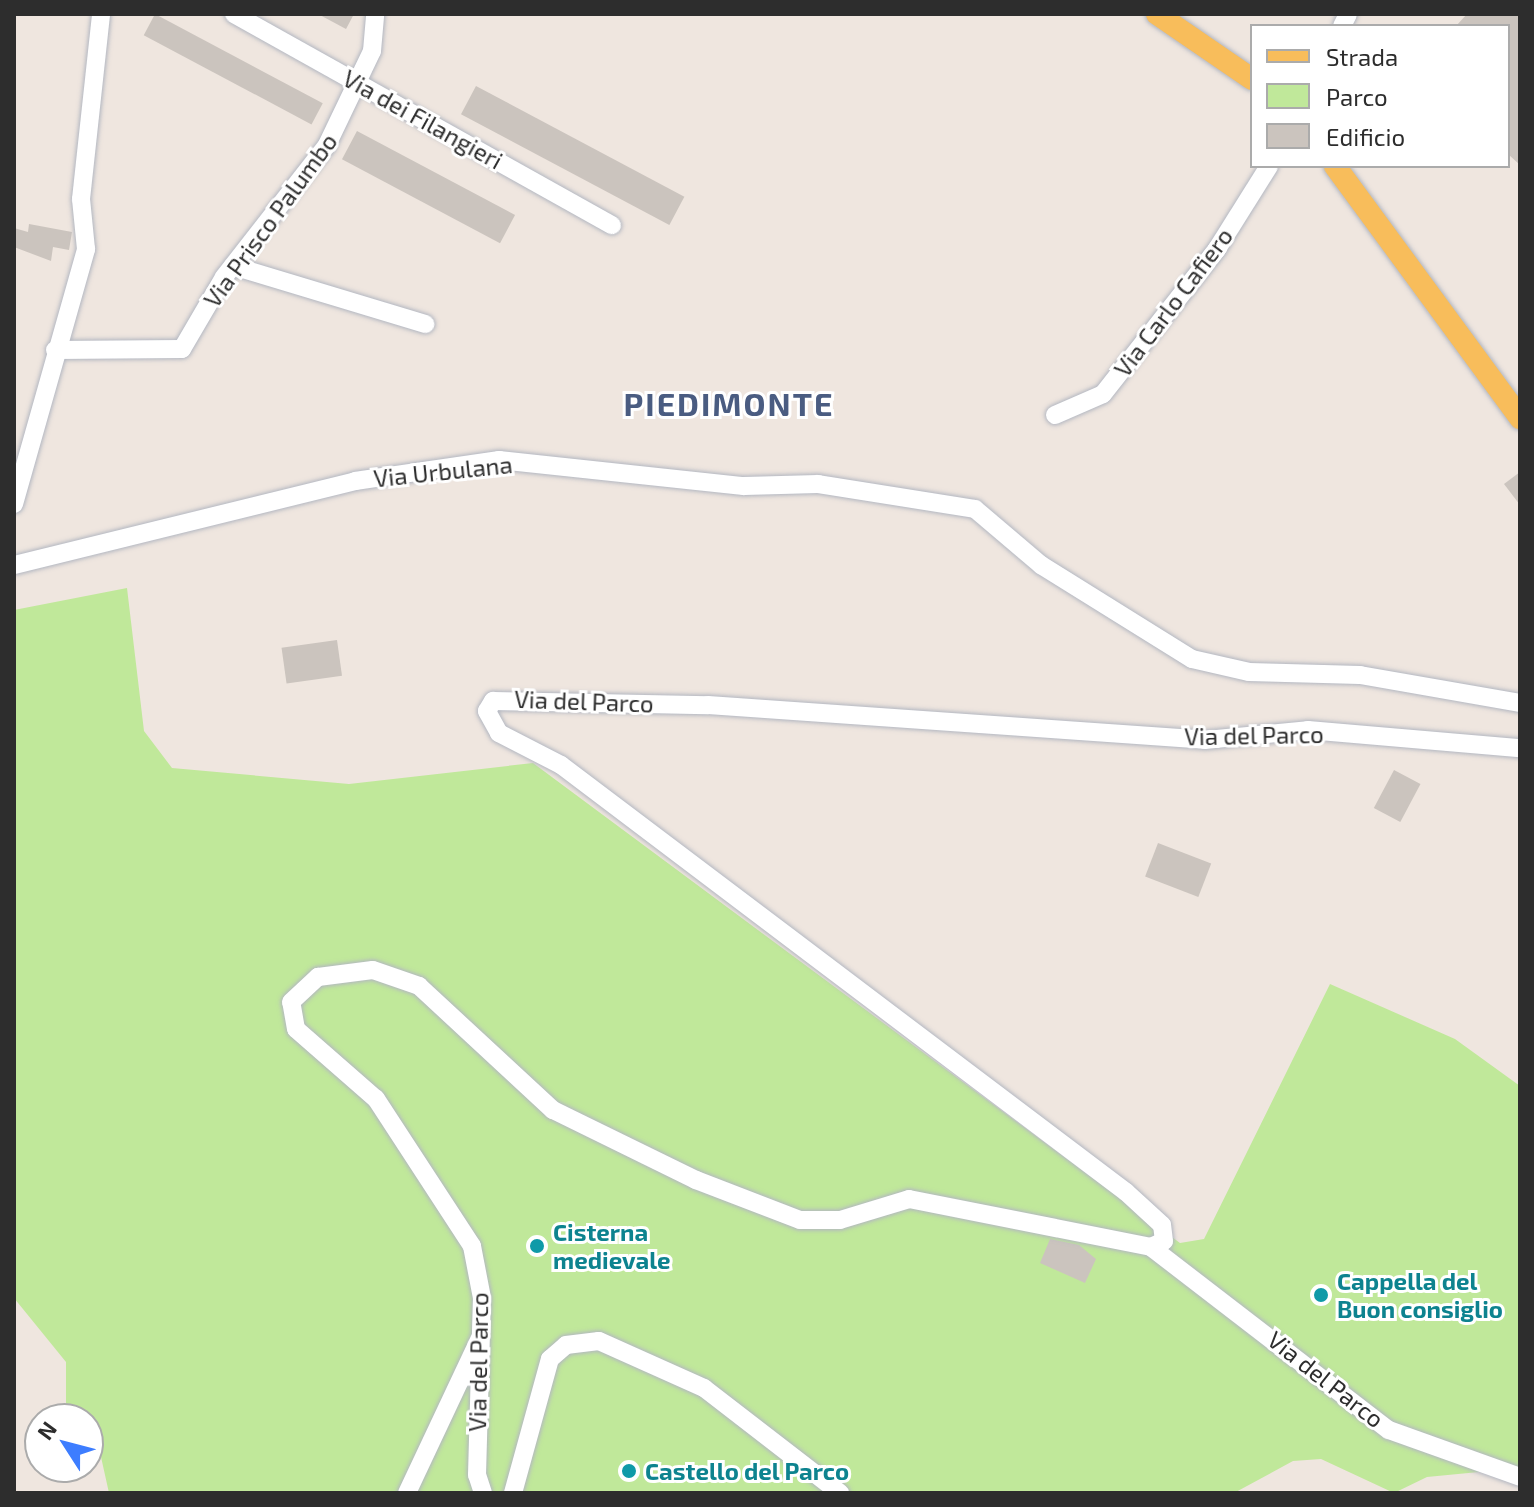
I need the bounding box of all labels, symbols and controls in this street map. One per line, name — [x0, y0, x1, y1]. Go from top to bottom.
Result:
legend — [1250, 24, 1510, 168]
text: Strada — [1326, 42, 1398, 71]
street label: Via dei Filangieri — [338, 63, 508, 175]
text: Parco — [1326, 82, 1388, 111]
text: Edificio — [1326, 122, 1405, 151]
street label: Via Prisco Palumbo — [197, 127, 343, 313]
street label: Via Carlo Cafiero — [1108, 222, 1238, 382]
district label: PIEDIMONTE — [624, 384, 834, 422]
street label: Via Urbulana — [372, 449, 514, 493]
street label: Via del Parco — [514, 684, 654, 718]
street label: Via del Parco — [1184, 719, 1324, 751]
place label: Cisterna medievale — [553, 1218, 671, 1274]
marker: Cisterna medievale — [528, 1237, 546, 1255]
place label: Cappella del Buon consiglio — [1337, 1267, 1503, 1323]
marker: Cappella del Buon consiglio — [1312, 1286, 1330, 1304]
street label: Via del Parco — [462, 1292, 494, 1432]
street label: Via del Parco — [1262, 1325, 1390, 1433]
north arrow — [24, 1403, 104, 1483]
text: N — [31, 1416, 61, 1444]
place label: Castello del Parco — [645, 1457, 850, 1485]
marker: Castello del Parco — [620, 1462, 638, 1480]

